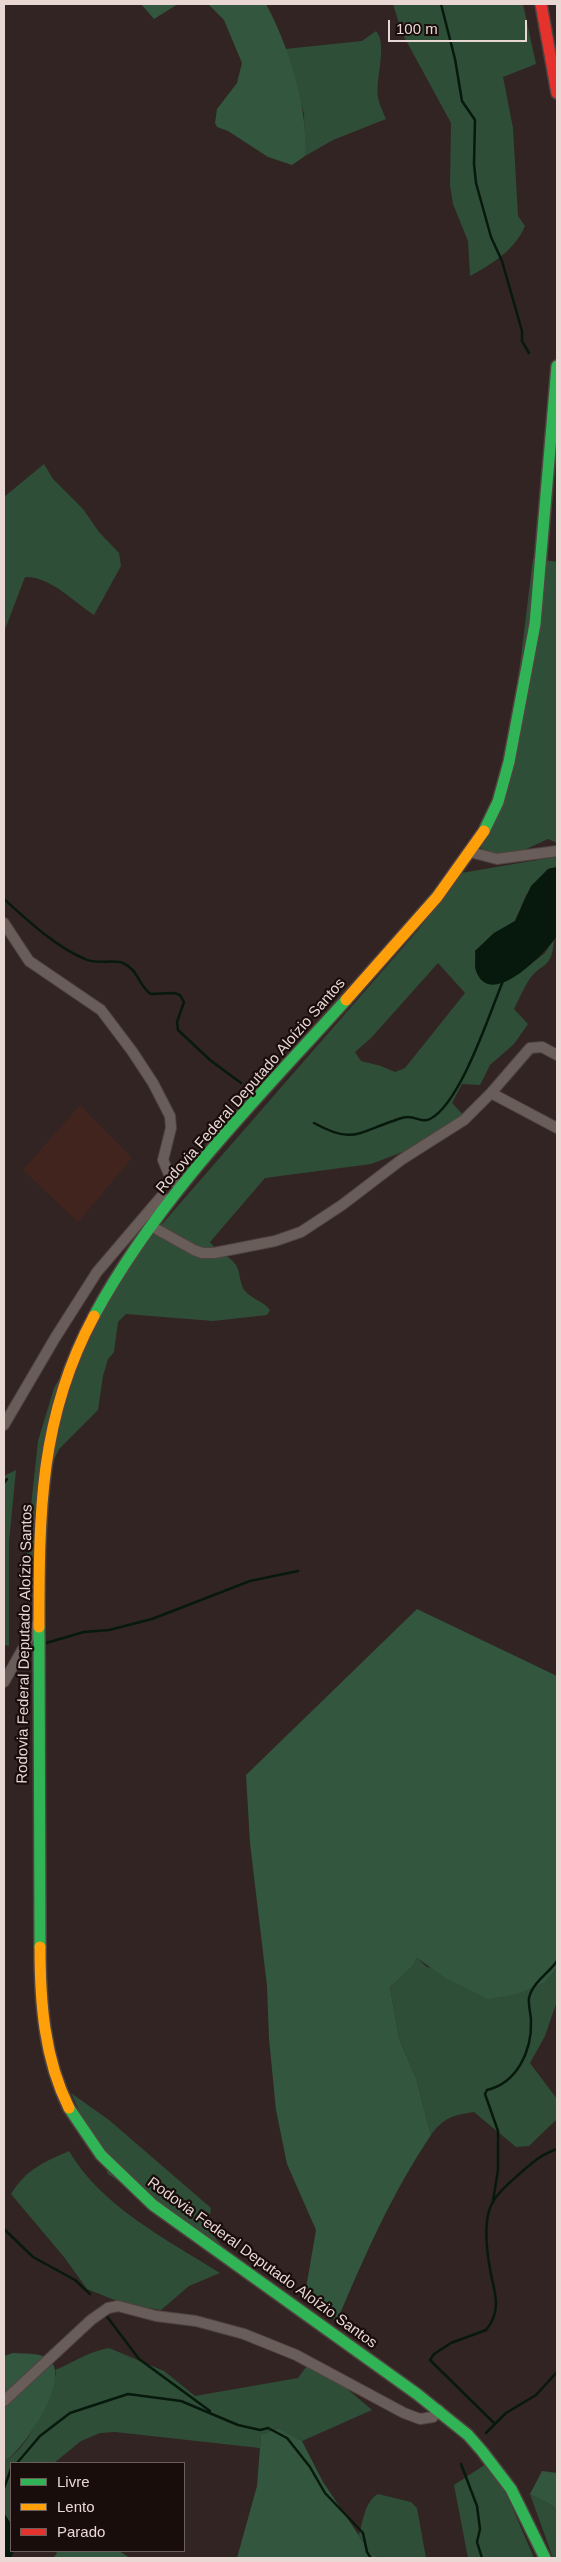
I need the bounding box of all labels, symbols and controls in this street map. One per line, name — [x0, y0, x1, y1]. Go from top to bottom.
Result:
scale bar — [391, 10, 530, 42]
text: 100 m — [396, 20, 438, 37]
street label: Rodovia Federal Deputado Aloízio Santos — [153, 975, 349, 1197]
street label: Rodovia Federal Deputado Aloízio Santos — [14, 1504, 36, 1784]
street label: Rodovia Federal Deputado Aloízio Santos — [144, 2174, 380, 2352]
legend — [10, 2462, 185, 2552]
text: Livre — [57, 2473, 90, 2490]
text: Lento — [57, 2498, 95, 2515]
text: Parado — [57, 2523, 105, 2540]

